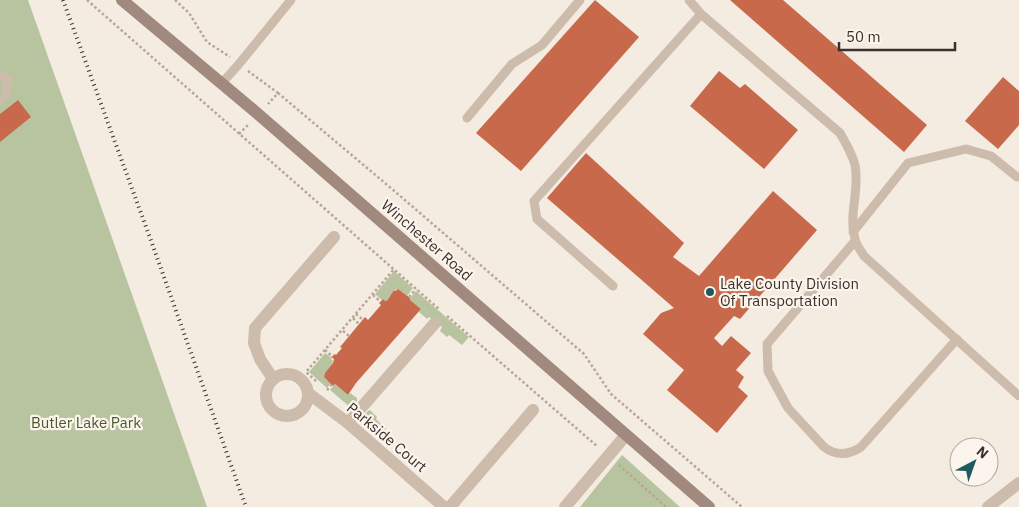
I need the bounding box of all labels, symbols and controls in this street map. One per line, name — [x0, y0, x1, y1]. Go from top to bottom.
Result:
scale bar — [839, 20, 955, 52]
text: 50 m — [846, 27, 881, 46]
street label: Winchester Road — [378, 195, 476, 285]
place label: Lake County Division Of Transportation — [720, 274, 859, 310]
marker: Lake County Division Of Transportation — [704, 286, 716, 298]
street label: Parkside Court — [343, 398, 431, 476]
park label: Butler Lake Park — [31, 413, 141, 432]
north arrow — [949, 437, 999, 487]
text: N — [973, 442, 992, 462]

